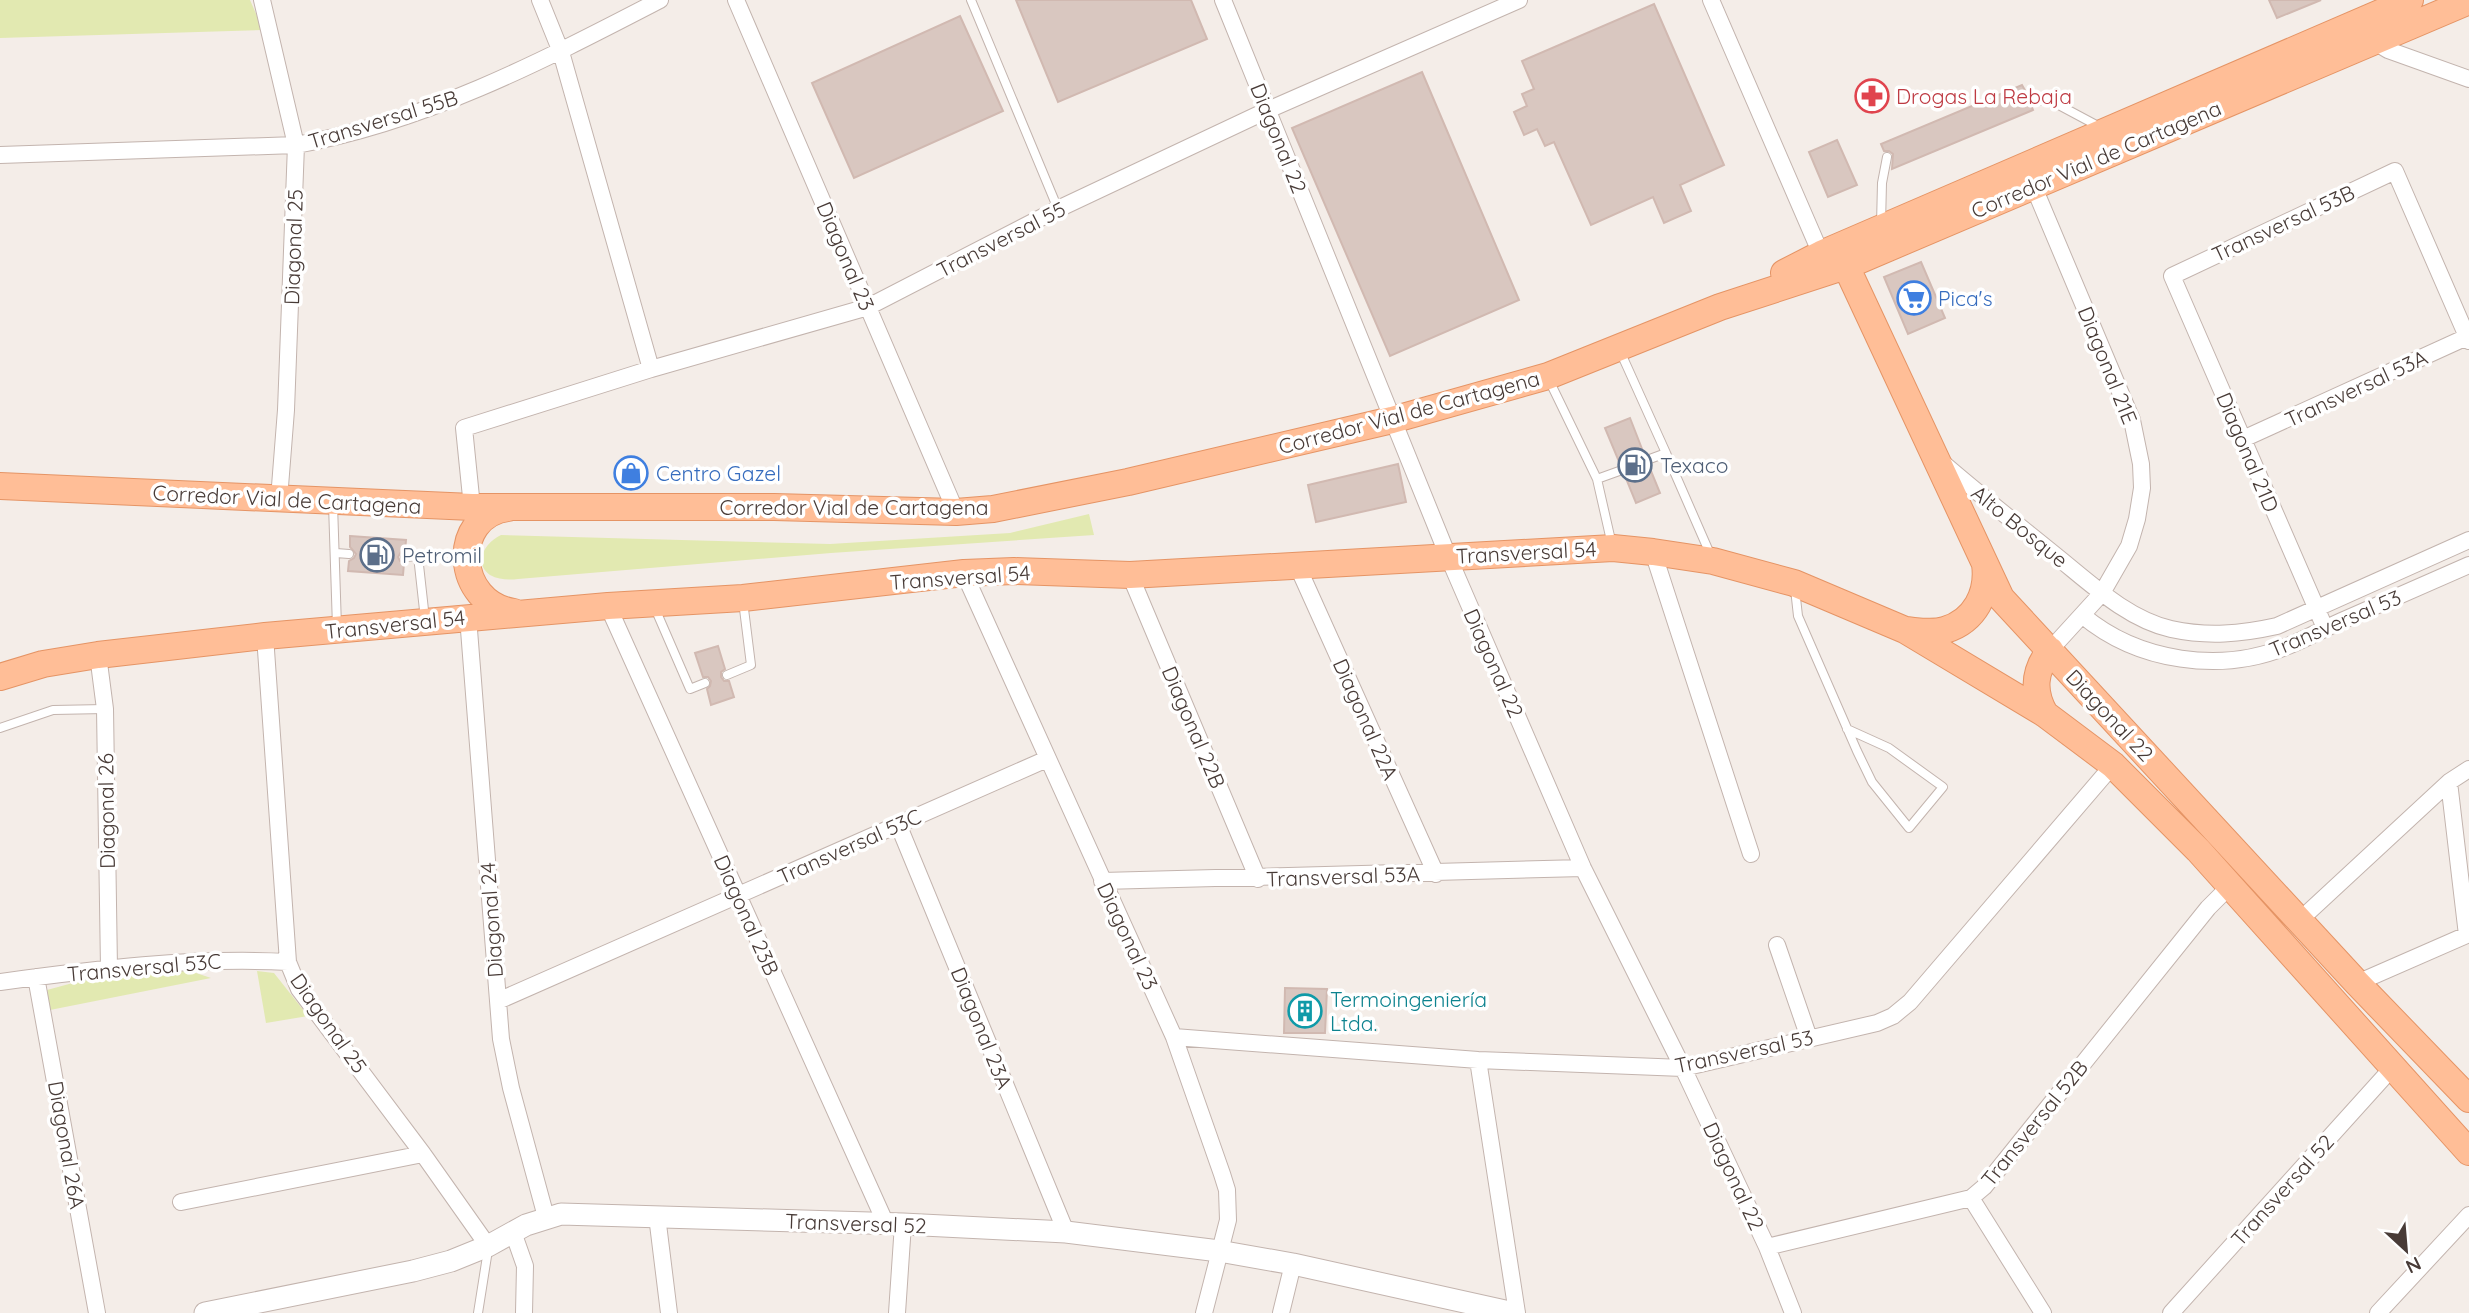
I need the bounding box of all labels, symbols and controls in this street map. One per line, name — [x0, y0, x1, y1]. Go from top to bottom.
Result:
pharmacy icon: Drogas La Rebaja — [1853, 77, 1891, 115]
street label: Diagonal 22 — [1245, 79, 1313, 197]
place label: Drogas La Rebaja — [1896, 83, 2072, 109]
street label: Transversal 55B — [305, 84, 461, 154]
street label: Corredor Vial de Cartagena — [1967, 94, 2225, 224]
street label: Transversal 53B — [2208, 179, 2358, 267]
street label: Diagonal 25 — [278, 188, 308, 306]
street label: Transversal 55 — [932, 195, 1070, 283]
street label: Diagonal 23 — [811, 198, 881, 314]
supermarket icon: Pica's — [1895, 279, 1933, 317]
place label: Pica's — [1938, 285, 1993, 311]
street label: Diagonal 21E — [2073, 302, 2143, 428]
street label: Transversal 53A — [2281, 344, 2431, 432]
street label: Corredor Vial de Cartagena — [1276, 365, 1542, 459]
street label: Diagonal 21D — [2211, 388, 2285, 516]
fuel station icon: Texaco — [1616, 446, 1654, 484]
place label: Texaco — [1660, 452, 1728, 478]
shop icon: Centro Gazel — [612, 454, 650, 492]
place label: Centro Gazel — [656, 460, 781, 486]
street label: Corredor Vial de Cartagena — [152, 479, 422, 519]
street label: Alto Bosque — [1967, 479, 2073, 573]
street label: Corredor Vial de Cartagena — [719, 494, 989, 520]
street label: Transversal 54 — [1455, 535, 1597, 569]
fuel station icon: Petromil — [358, 536, 396, 574]
place label: Petromil — [402, 542, 482, 568]
street label: Transversal 54 — [889, 559, 1031, 595]
street label: Transversal 53 — [2265, 584, 2405, 662]
street label: Transversal 54 — [324, 604, 466, 644]
street label: Diagonal 22 — [1458, 605, 1530, 721]
street label: Diagonal 22A — [1328, 654, 1404, 784]
street label: Diagonal 22B — [1157, 662, 1231, 792]
street label: Diagonal 22 — [2061, 664, 2159, 766]
street label: Diagonal 26 — [92, 753, 120, 869]
street label: Transversal 53C — [773, 803, 925, 889]
street label: Diagonal 23B — [709, 851, 785, 979]
street label: Transversal 53A — [1265, 860, 1421, 892]
street label: Diagonal 24 — [474, 861, 508, 979]
street label: Diagonal 23 — [1092, 878, 1164, 994]
street label: Transversal 53C — [66, 947, 222, 987]
street label: Diagonal 23A — [946, 963, 1018, 1093]
street label: Diagonal 25 — [285, 968, 373, 1078]
place label: Termoingeniería Ltda. — [1330, 986, 1487, 1036]
building icon: Termoingeniería Ltda. — [1286, 992, 1324, 1030]
street label: Transversal 53 — [1672, 1024, 1816, 1078]
street label: Transversal 52B — [1975, 1055, 2093, 1191]
street label: Diagonal 26A — [43, 1079, 91, 1211]
street label: Diagonal 22 — [1698, 1118, 1770, 1234]
street label: Transversal 52 — [2225, 1129, 2339, 1251]
street label: Transversal 52 — [785, 1208, 927, 1238]
north arrow — [2371, 1215, 2441, 1285]
text: N — [2402, 1251, 2425, 1279]

